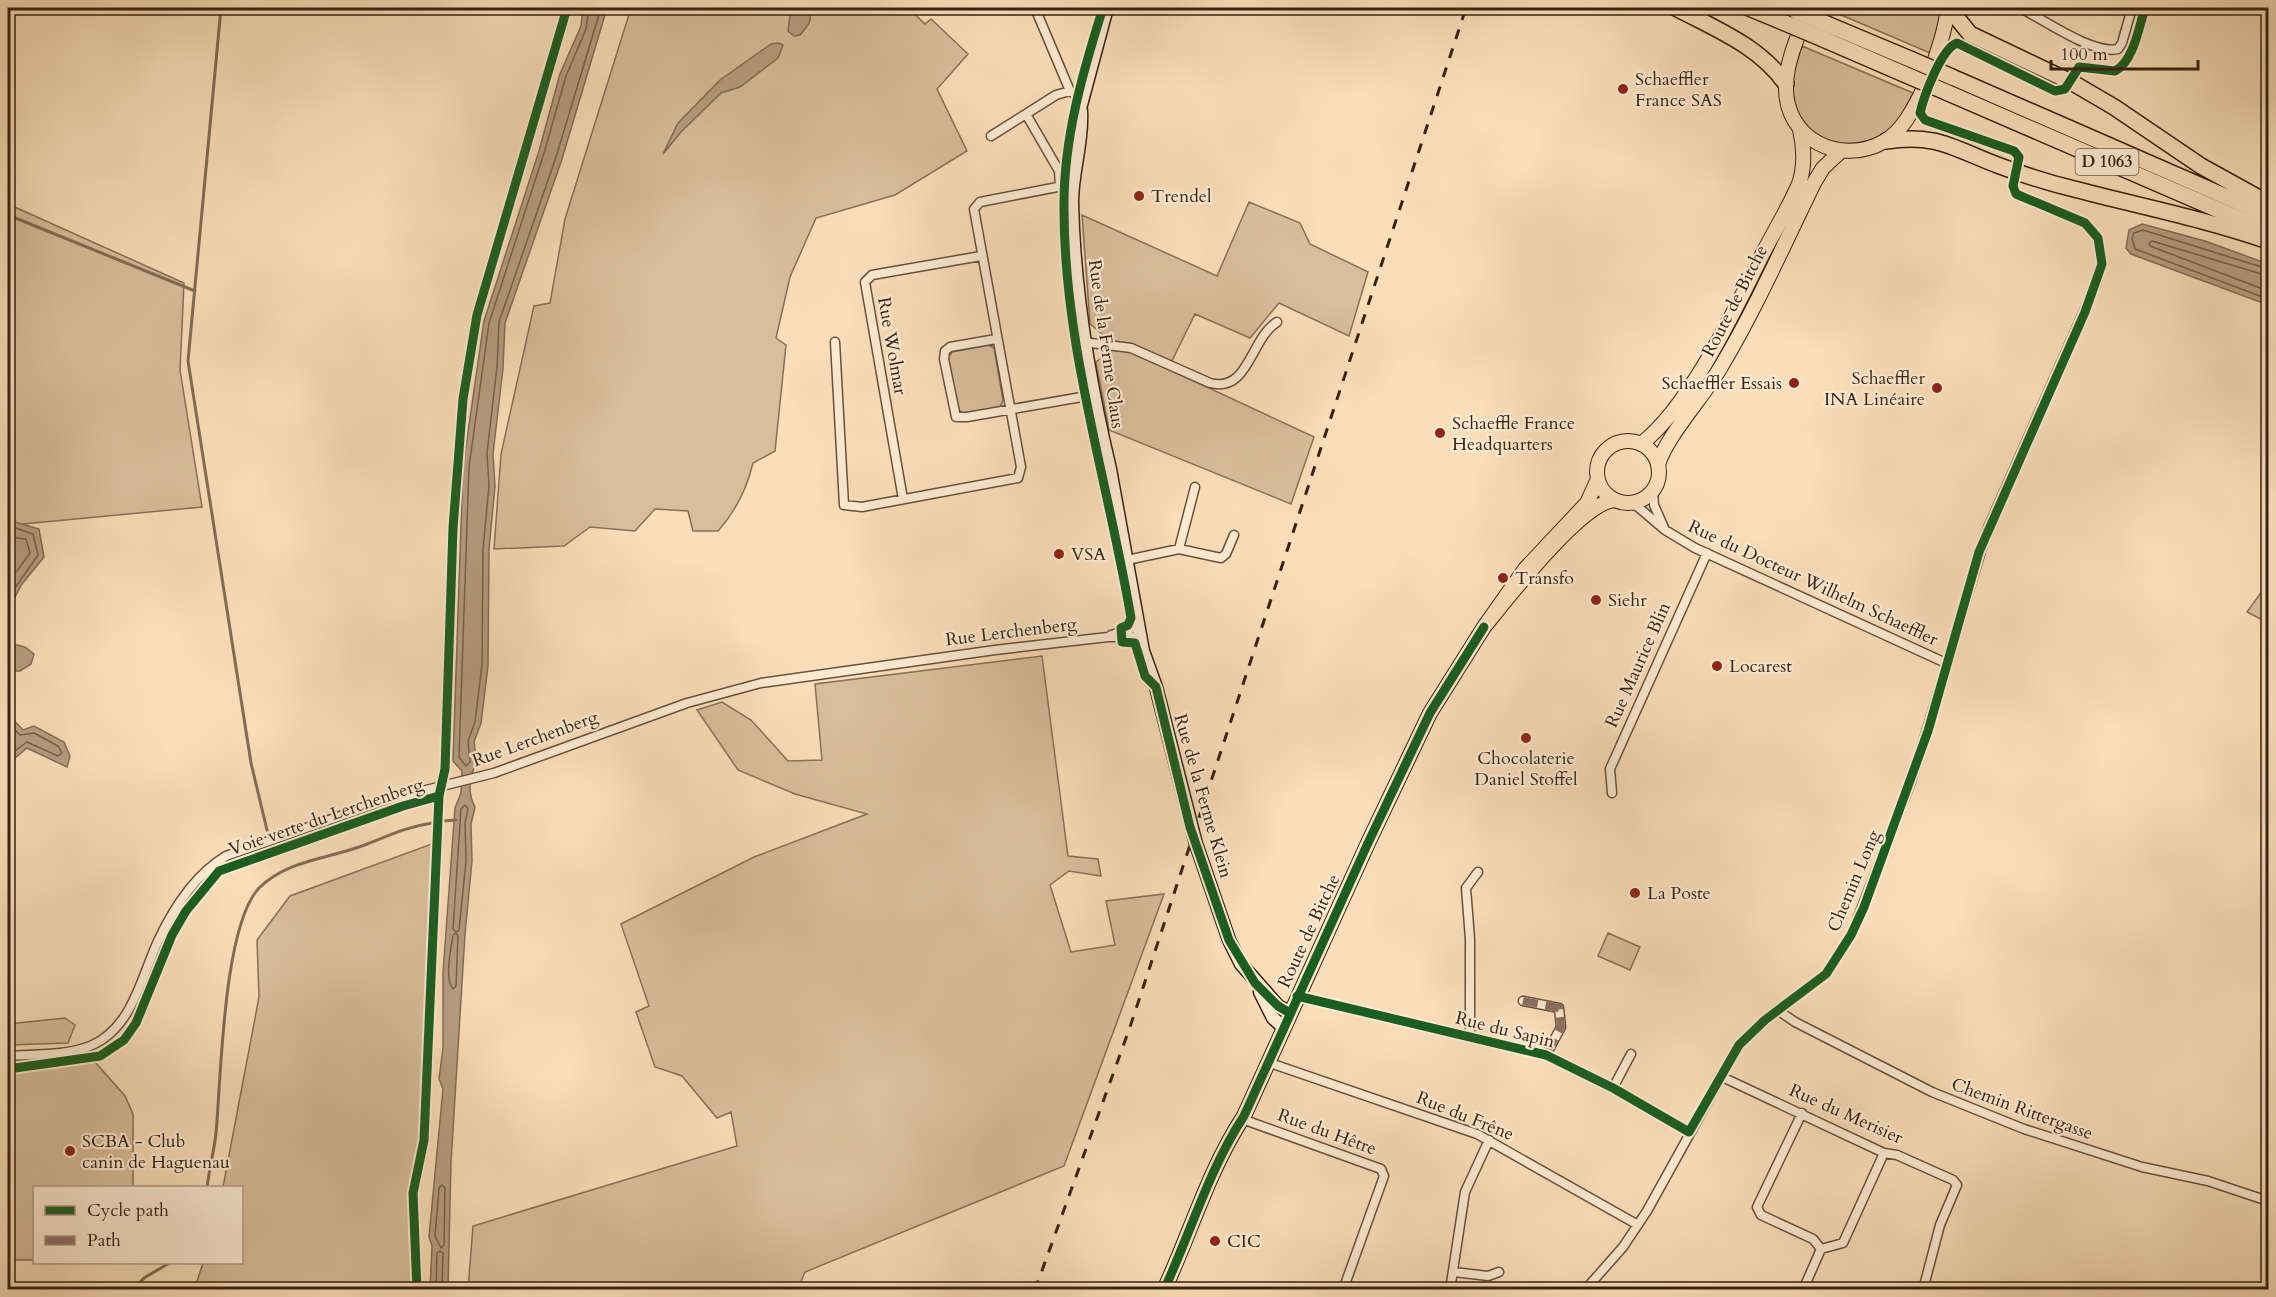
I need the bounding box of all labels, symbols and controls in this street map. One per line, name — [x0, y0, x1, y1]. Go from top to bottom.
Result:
scale bar — [2051, 33, 2198, 71]
text: 100 m — [2060, 42, 2108, 67]
place label: Schaeffler France SAS — [1635, 67, 1722, 113]
marker: Schaeffler France SAS — [1616, 82, 1630, 96]
road number: D 1063 — [2076, 149, 2138, 175]
place label: Trendel — [1151, 184, 1212, 209]
marker: Trendel — [1132, 189, 1146, 203]
street label: Route de Bitche — [1696, 241, 1774, 361]
street label: Rue de la Ferme Claus — [1082, 258, 1130, 430]
street label: Rue Wolmar — [871, 295, 913, 397]
place label: Schaeffler INA Linéaire — [1824, 366, 1925, 412]
place label: Schaeffler Essais — [1662, 371, 1782, 396]
marker: Schaeffler Essais — [1787, 376, 1801, 390]
marker: Schaeffler INA Linéaire — [1930, 381, 1944, 395]
place label: Schaeffle France Headquarters — [1452, 411, 1575, 457]
marker: Schaeffle France Headquarters — [1433, 426, 1447, 440]
street label: Rue du Docteur Wilhelm Schaeffler — [1684, 514, 1942, 652]
place label: VSA — [1071, 542, 1106, 567]
marker: VSA — [1052, 547, 1066, 561]
place label: Transfo — [1515, 566, 1574, 591]
marker: Transfo — [1496, 571, 1510, 585]
place label: Siehr — [1608, 588, 1647, 613]
marker: Siehr — [1589, 593, 1603, 607]
street label: Rue Maurice Blin — [1599, 598, 1677, 732]
street label: Rue Lerchenberg — [944, 611, 1079, 652]
place label: Locarest — [1729, 654, 1792, 679]
marker: Locarest — [1710, 659, 1724, 673]
street label: Rue Lerchenberg — [469, 704, 602, 773]
street label: Rue de la Ferme Klein — [1168, 711, 1239, 882]
marker: Chocolaterie Daniel Stoffel — [1519, 731, 1533, 745]
place label: Chocolaterie Daniel Stoffel — [1474, 746, 1578, 792]
street label: Voie verte du Lerchenberg — [225, 772, 428, 862]
street label: Chemin Long — [1821, 826, 1887, 936]
street label: Route de Bitche — [1272, 870, 1346, 992]
place label: La Poste — [1647, 881, 1711, 906]
marker: La Poste — [1628, 886, 1642, 900]
street label: Rue du Sapin — [1453, 1006, 1558, 1055]
street label: Chemin Rittergasse — [1948, 1072, 2096, 1146]
street label: Rue du Merisier — [1785, 1078, 1907, 1150]
street label: Rue du Frêne — [1413, 1085, 1517, 1147]
street label: Rue du Hêtre — [1274, 1103, 1380, 1161]
place label: SCBA - Club canin de Haguenau — [82, 1129, 230, 1175]
marker: SCBA - Club canin de Haguenau — [63, 1144, 77, 1158]
legend — [33, 1186, 243, 1264]
text: Cycle path — [87, 1198, 169, 1223]
text: Path — [87, 1228, 121, 1253]
place label: CIC — [1227, 1229, 1261, 1254]
marker: CIC — [1208, 1234, 1222, 1248]

